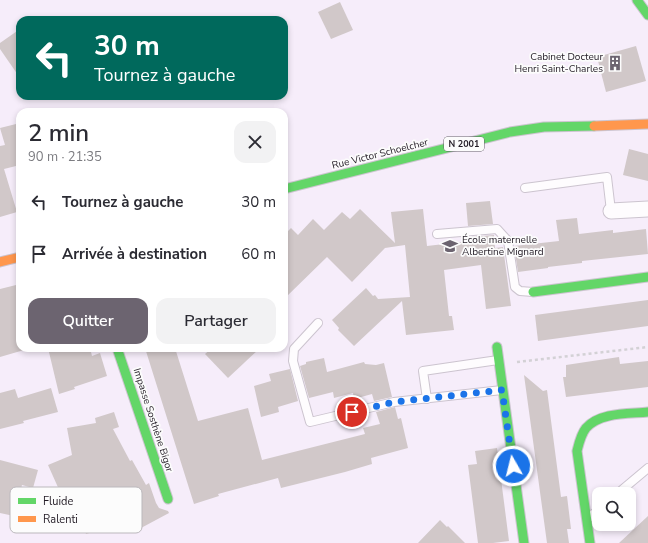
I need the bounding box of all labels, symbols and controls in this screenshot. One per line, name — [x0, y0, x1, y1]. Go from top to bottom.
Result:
text: 30 m — [94, 27, 160, 65]
icon: left — [28, 32, 80, 84]
place label: Cabinet Docteur Henri Saint-Charles — [515, 50, 603, 76]
building icon: Cabinet Docteur Henri Saint-Charles — [606, 54, 624, 72]
text: Tournez à gauche — [94, 63, 235, 87]
text: 2 min — [28, 117, 89, 149]
button: close — [234, 121, 276, 163]
street label: Rue Victor Schoelcher — [330, 135, 430, 173]
road number: N 2001 — [444, 137, 484, 151]
text: 90 m · 21:35 — [28, 148, 102, 166]
icon: left — [28, 191, 50, 213]
text: Tournez à gauche — [62, 192, 184, 212]
text: 30 m — [241, 192, 276, 212]
place label: École maternelle Albertine Mignard — [462, 233, 544, 259]
school or university icon: École maternelle Albertine Mignard — [441, 237, 459, 255]
icon: arrive — [28, 243, 50, 265]
text: Arrivée à destination — [62, 244, 207, 264]
text: 60 m — [241, 244, 276, 264]
button: Quitter — [28, 298, 148, 344]
button: Partager — [156, 298, 276, 344]
street label: Impasse Sosthène Bigor — [130, 366, 177, 474]
pin — [335, 395, 369, 429]
icon: arrive — [341, 401, 363, 423]
position arrow — [492, 445, 534, 487]
legend — [10, 487, 142, 533]
map controls — [592, 487, 636, 531]
button: search — [592, 487, 636, 531]
text: Fluide — [43, 494, 73, 509]
text: Ralenti — [43, 512, 78, 527]

